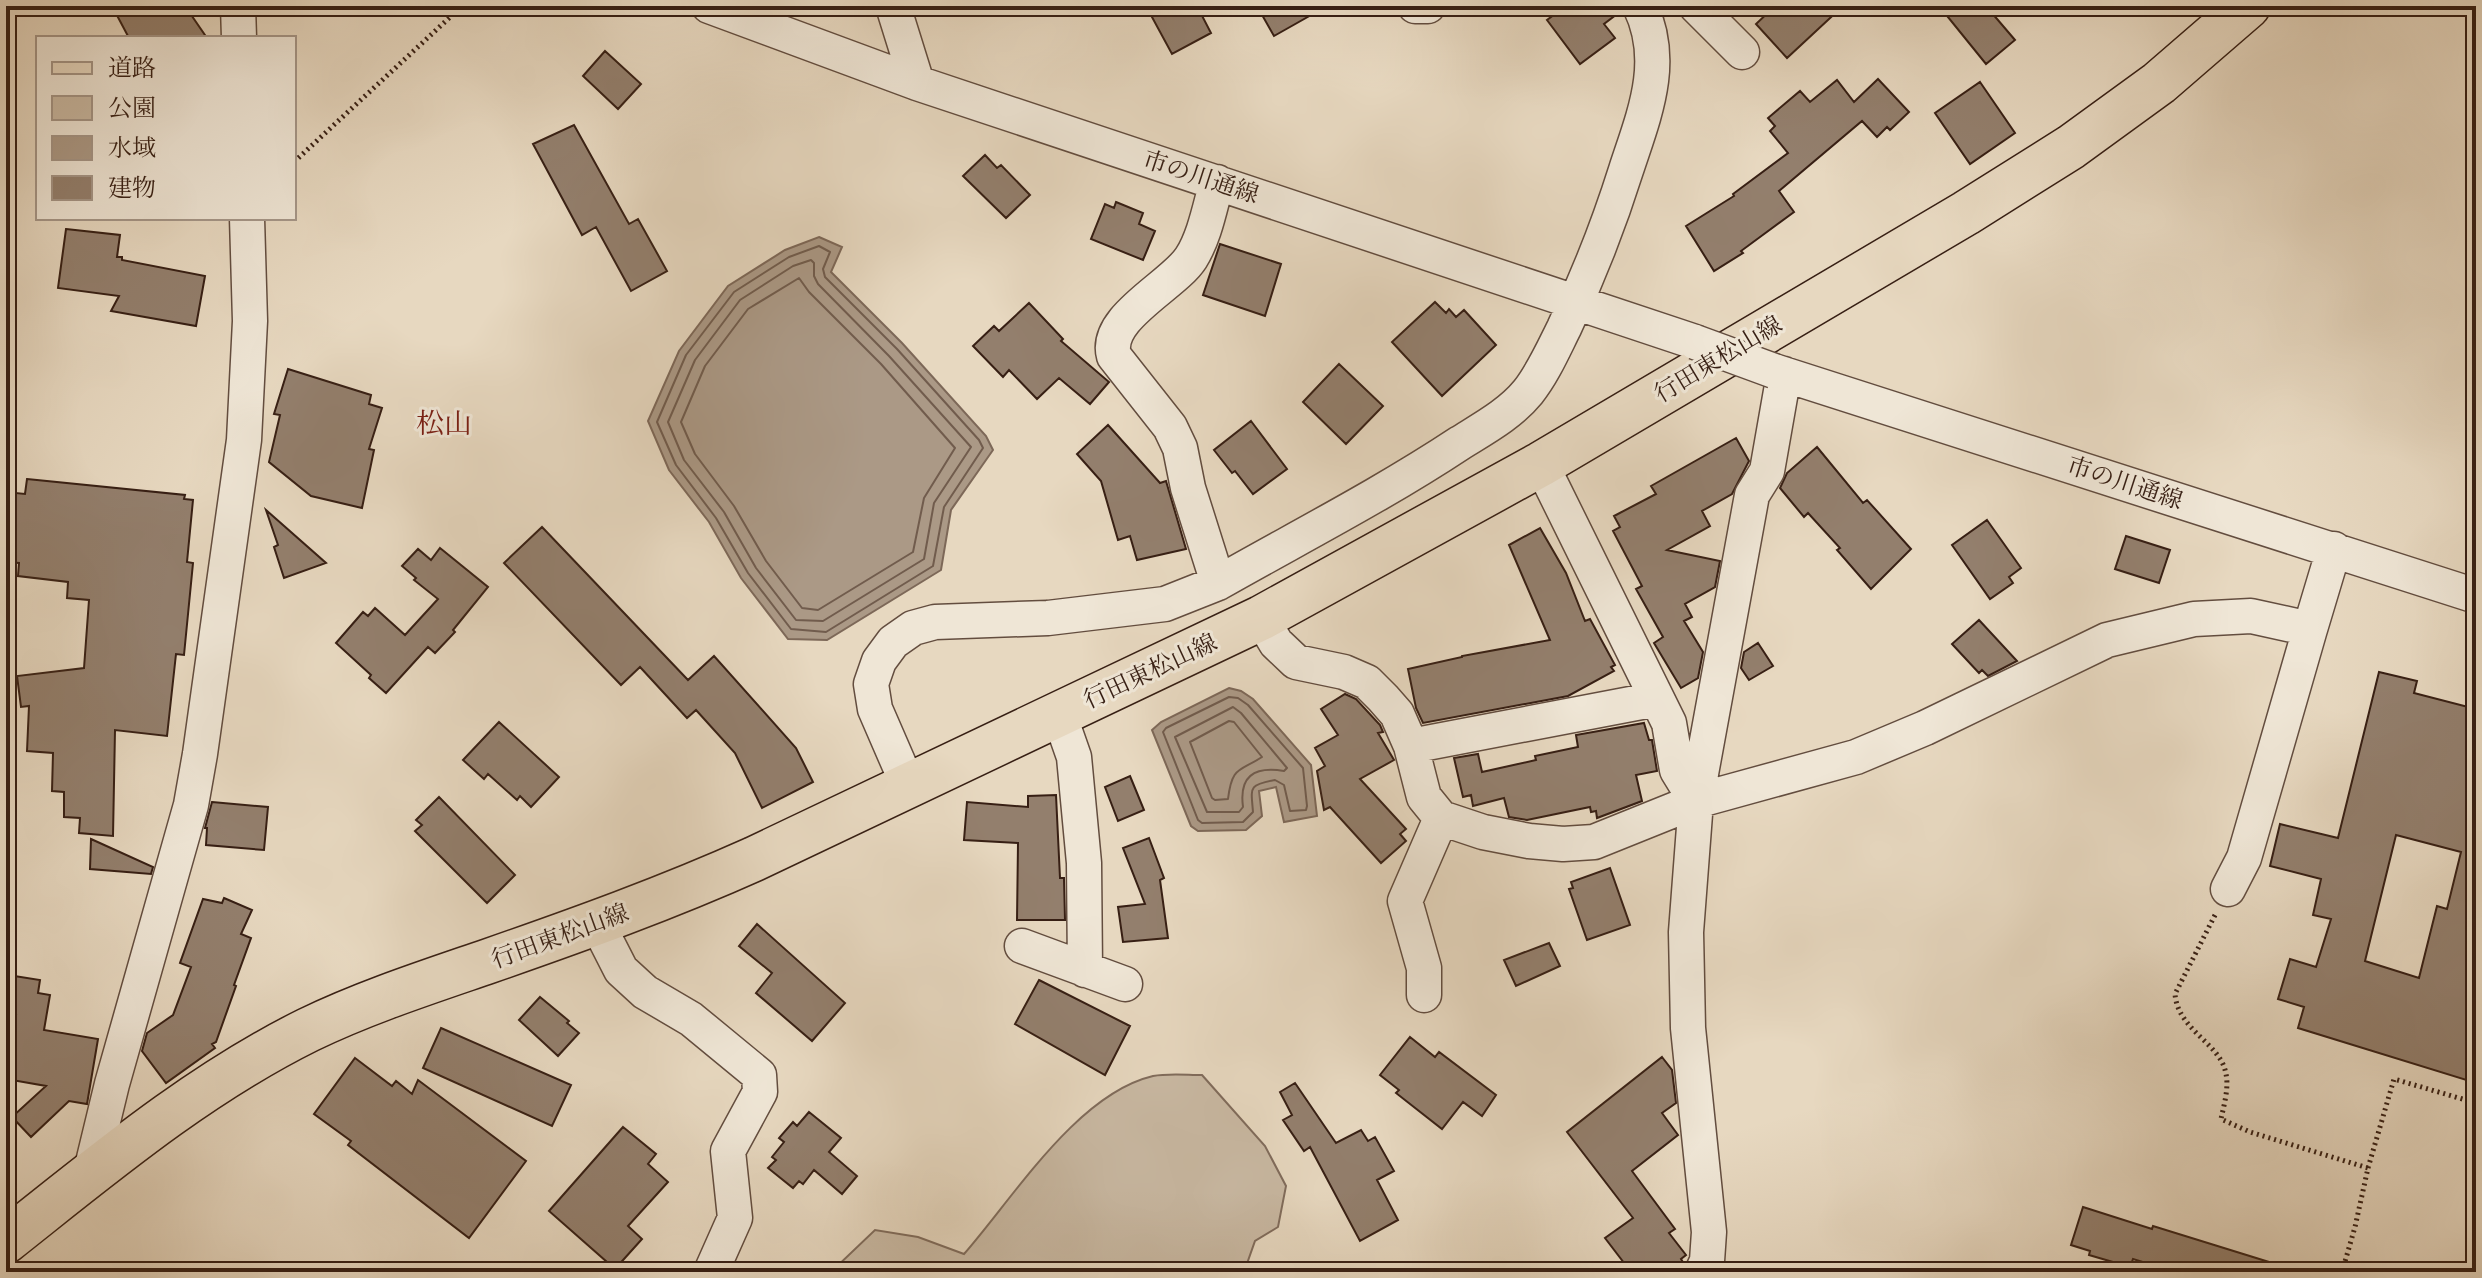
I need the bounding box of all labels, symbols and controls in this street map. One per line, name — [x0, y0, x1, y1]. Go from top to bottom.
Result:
legend — [36, 36, 296, 220]
text: 道路 — [108, 54, 156, 85]
text: 公園 — [108, 94, 156, 125]
text: 水域 — [108, 134, 156, 165]
street label: 市の川通線 — [1139, 145, 1262, 212]
text: 建物 — [108, 174, 156, 205]
street label: 行田東松山線 — [1649, 310, 1788, 411]
district label: 松山 — [416, 408, 472, 443]
street label: 市の川通線 — [2063, 451, 2186, 518]
street label: 行田東松山線 — [1079, 628, 1222, 717]
street label: 行田東松山線 — [488, 898, 633, 977]

